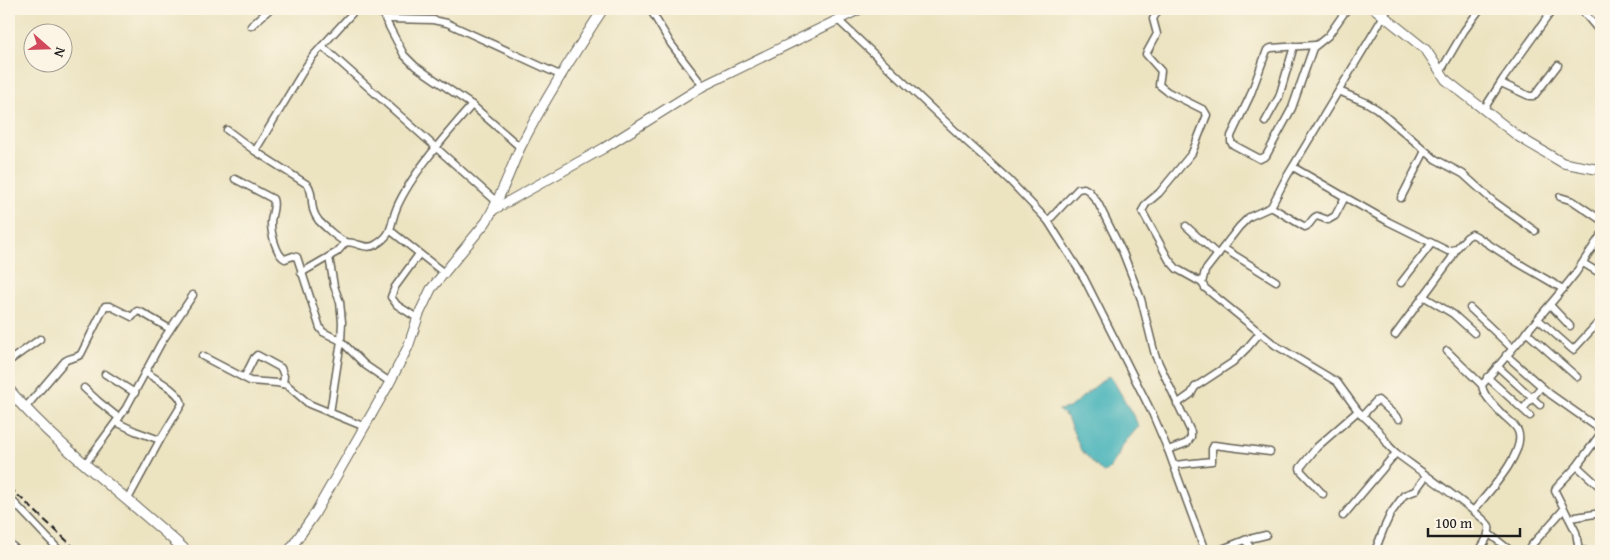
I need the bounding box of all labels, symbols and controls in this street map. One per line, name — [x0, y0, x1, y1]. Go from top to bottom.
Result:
north arrow — [22, 22, 72, 72]
text: N — [49, 45, 71, 61]
scale bar — [1428, 505, 1520, 537]
text: 100 m — [1435, 512, 1473, 533]

